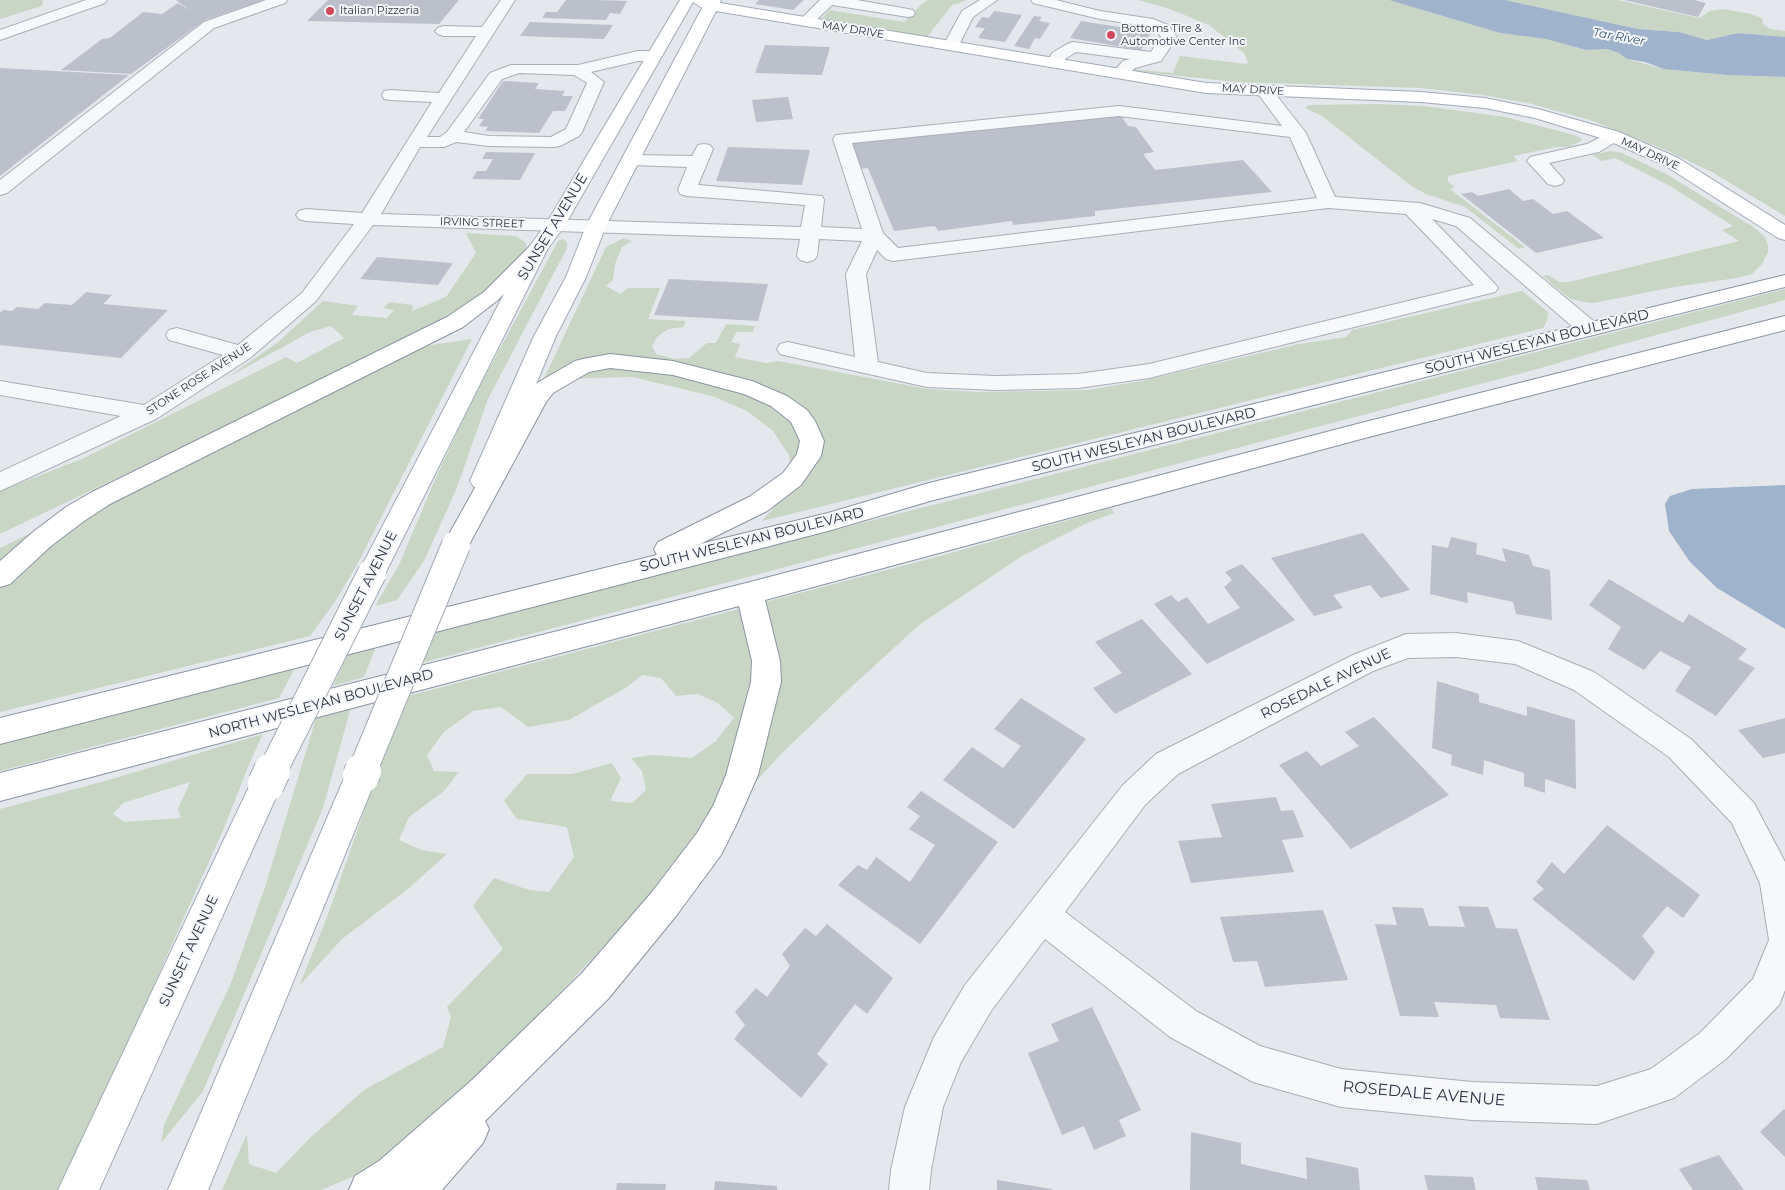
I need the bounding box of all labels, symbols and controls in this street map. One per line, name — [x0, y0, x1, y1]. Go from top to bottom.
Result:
place label: Italian Pizzeria — [340, 4, 419, 18]
marker: Italian Pizzeria — [324, 5, 336, 17]
street label: MAY DRIVE — [821, 19, 885, 41]
place label: Bottoms Tire & Automotive Center Inc — [1121, 22, 1245, 48]
water label: Tar River — [1592, 25, 1646, 49]
marker: Bottoms Tire & Automotive Center Inc — [1105, 29, 1117, 41]
street label: MAY DRIVE — [1221, 82, 1285, 98]
street label: MAY DRIVE — [1619, 135, 1681, 173]
street label: SUNSET AVENUE — [515, 171, 591, 283]
street label: IRVING STREET — [440, 215, 524, 231]
street label: SOUTH WESLEYAN BOULEVARD — [1423, 306, 1651, 378]
street label: STONE ROSE AVENUE — [144, 340, 254, 418]
street label: SOUTH WESLEYAN BOULEVARD — [1030, 404, 1258, 476]
street label: SOUTH WESLEYAN BOULEVARD — [638, 504, 866, 576]
street label: SUNSET AVENUE — [331, 528, 401, 644]
street label: ROSEDALE AVENUE — [1258, 645, 1394, 723]
street label: NORTH WESLEYAN BOULEVARD — [207, 666, 435, 742]
street label: SUNSET AVENUE — [156, 893, 222, 1009]
street label: ROSEDALE AVENUE — [1342, 1077, 1506, 1111]

